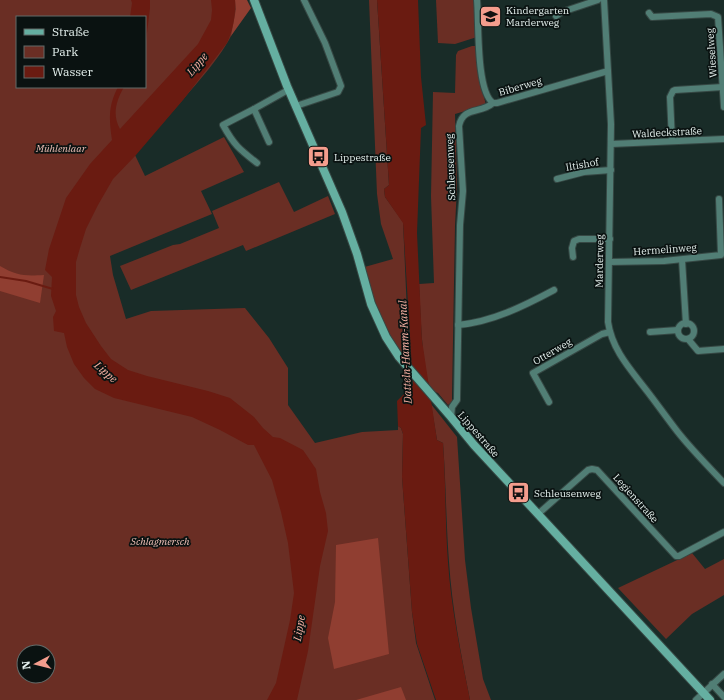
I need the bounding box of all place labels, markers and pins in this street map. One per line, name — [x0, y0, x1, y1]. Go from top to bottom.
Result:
school or university icon: Kindergarten Marderweg — [477, 3, 503, 29]
place label: Kindergarten Marderweg — [506, 4, 570, 29]
bus stop icon: Lippestraße — [305, 144, 331, 170]
place label: Lippestraße — [334, 151, 391, 164]
bus stop icon: Schleusenweg — [506, 480, 532, 506]
place label: Schleusenweg — [534, 487, 601, 500]

